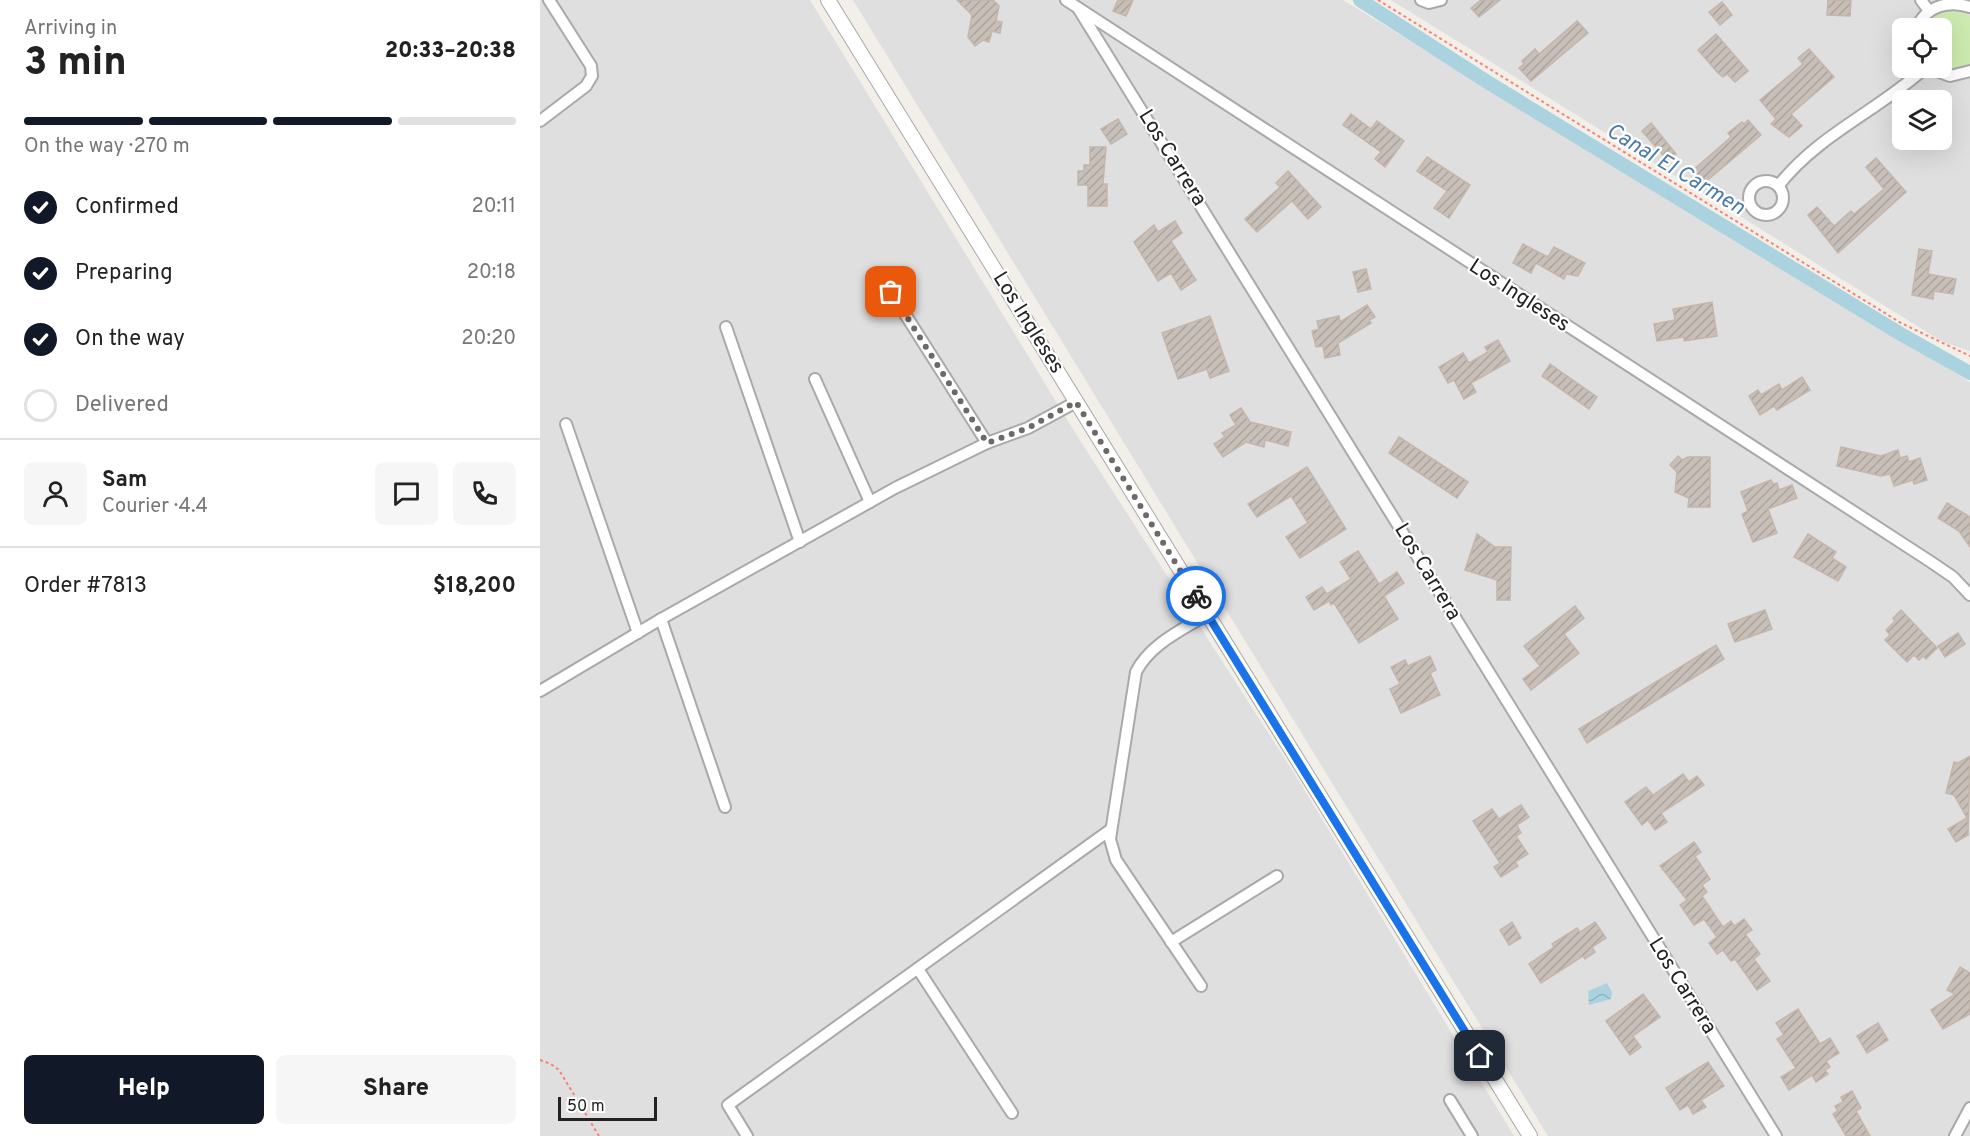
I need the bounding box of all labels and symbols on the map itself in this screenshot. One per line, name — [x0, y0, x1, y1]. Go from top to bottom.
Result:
street label: Los Carrera — [1132, 105, 1212, 211]
water label: Canal El Carmen — [1601, 118, 1749, 222]
street label: Los Ingleses — [1463, 253, 1575, 339]
pin — [865, 266, 916, 317]
street label: Los Ingleses — [986, 267, 1070, 379]
street label: Los Carrera — [1387, 518, 1467, 626]
courier — [1166, 566, 1226, 626]
street label: Los Carrera — [1642, 933, 1722, 1039]
pin — [1454, 1030, 1505, 1081]
scale bar — [558, 1094, 657, 1122]

